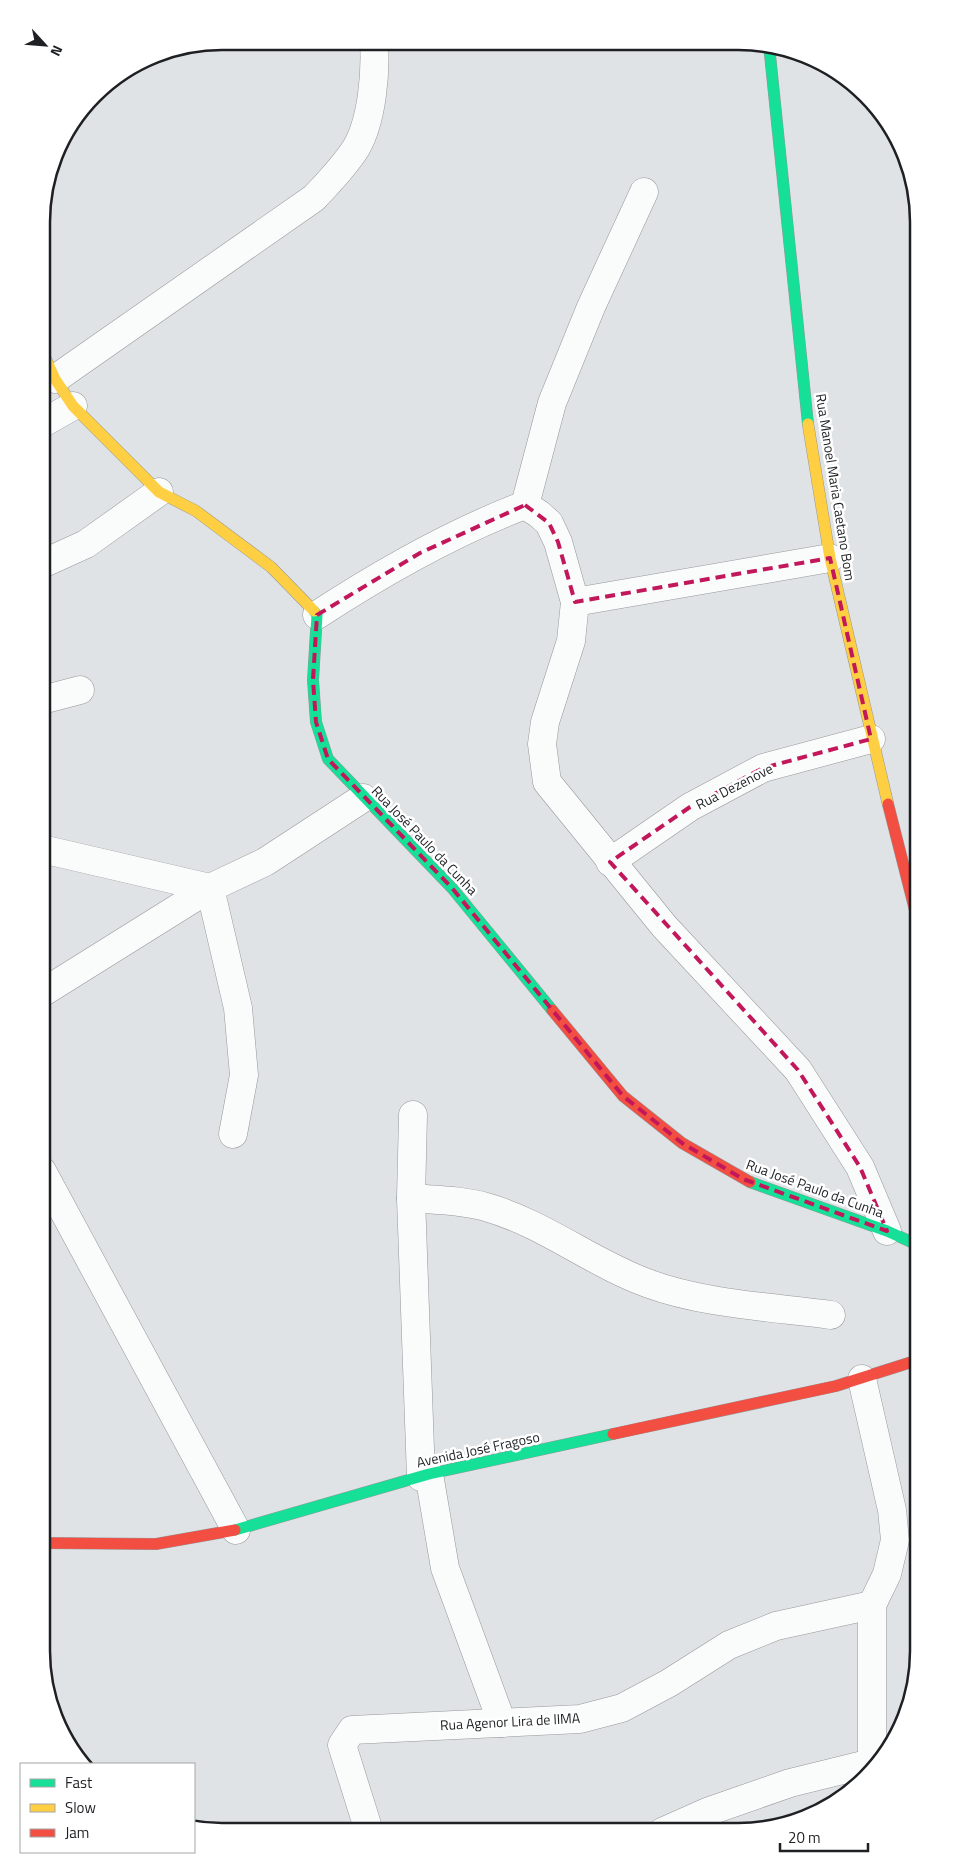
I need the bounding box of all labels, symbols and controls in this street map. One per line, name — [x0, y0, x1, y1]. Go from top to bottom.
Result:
north arrow — [20, 20, 70, 70]
text: N — [46, 42, 69, 60]
street label: Rua Manoel Maria Caetano Bom — [811, 392, 861, 582]
street label: Rua Dezenove — [692, 758, 776, 814]
street label: Rua José Paulo da Cunha — [367, 781, 483, 899]
street label: Rua José Paulo da Cunha — [743, 1153, 887, 1223]
street label: Avenida José Fragoso — [415, 1426, 541, 1472]
street label: Rua Agenor Lira de lIMA — [439, 1707, 581, 1735]
legend — [20, 1763, 195, 1853]
text: Fast — [65, 1771, 93, 1794]
text: Slow — [65, 1796, 96, 1819]
scale bar — [780, 1820, 868, 1852]
text: Jam — [65, 1821, 89, 1844]
text: 20 m — [788, 1826, 821, 1849]

